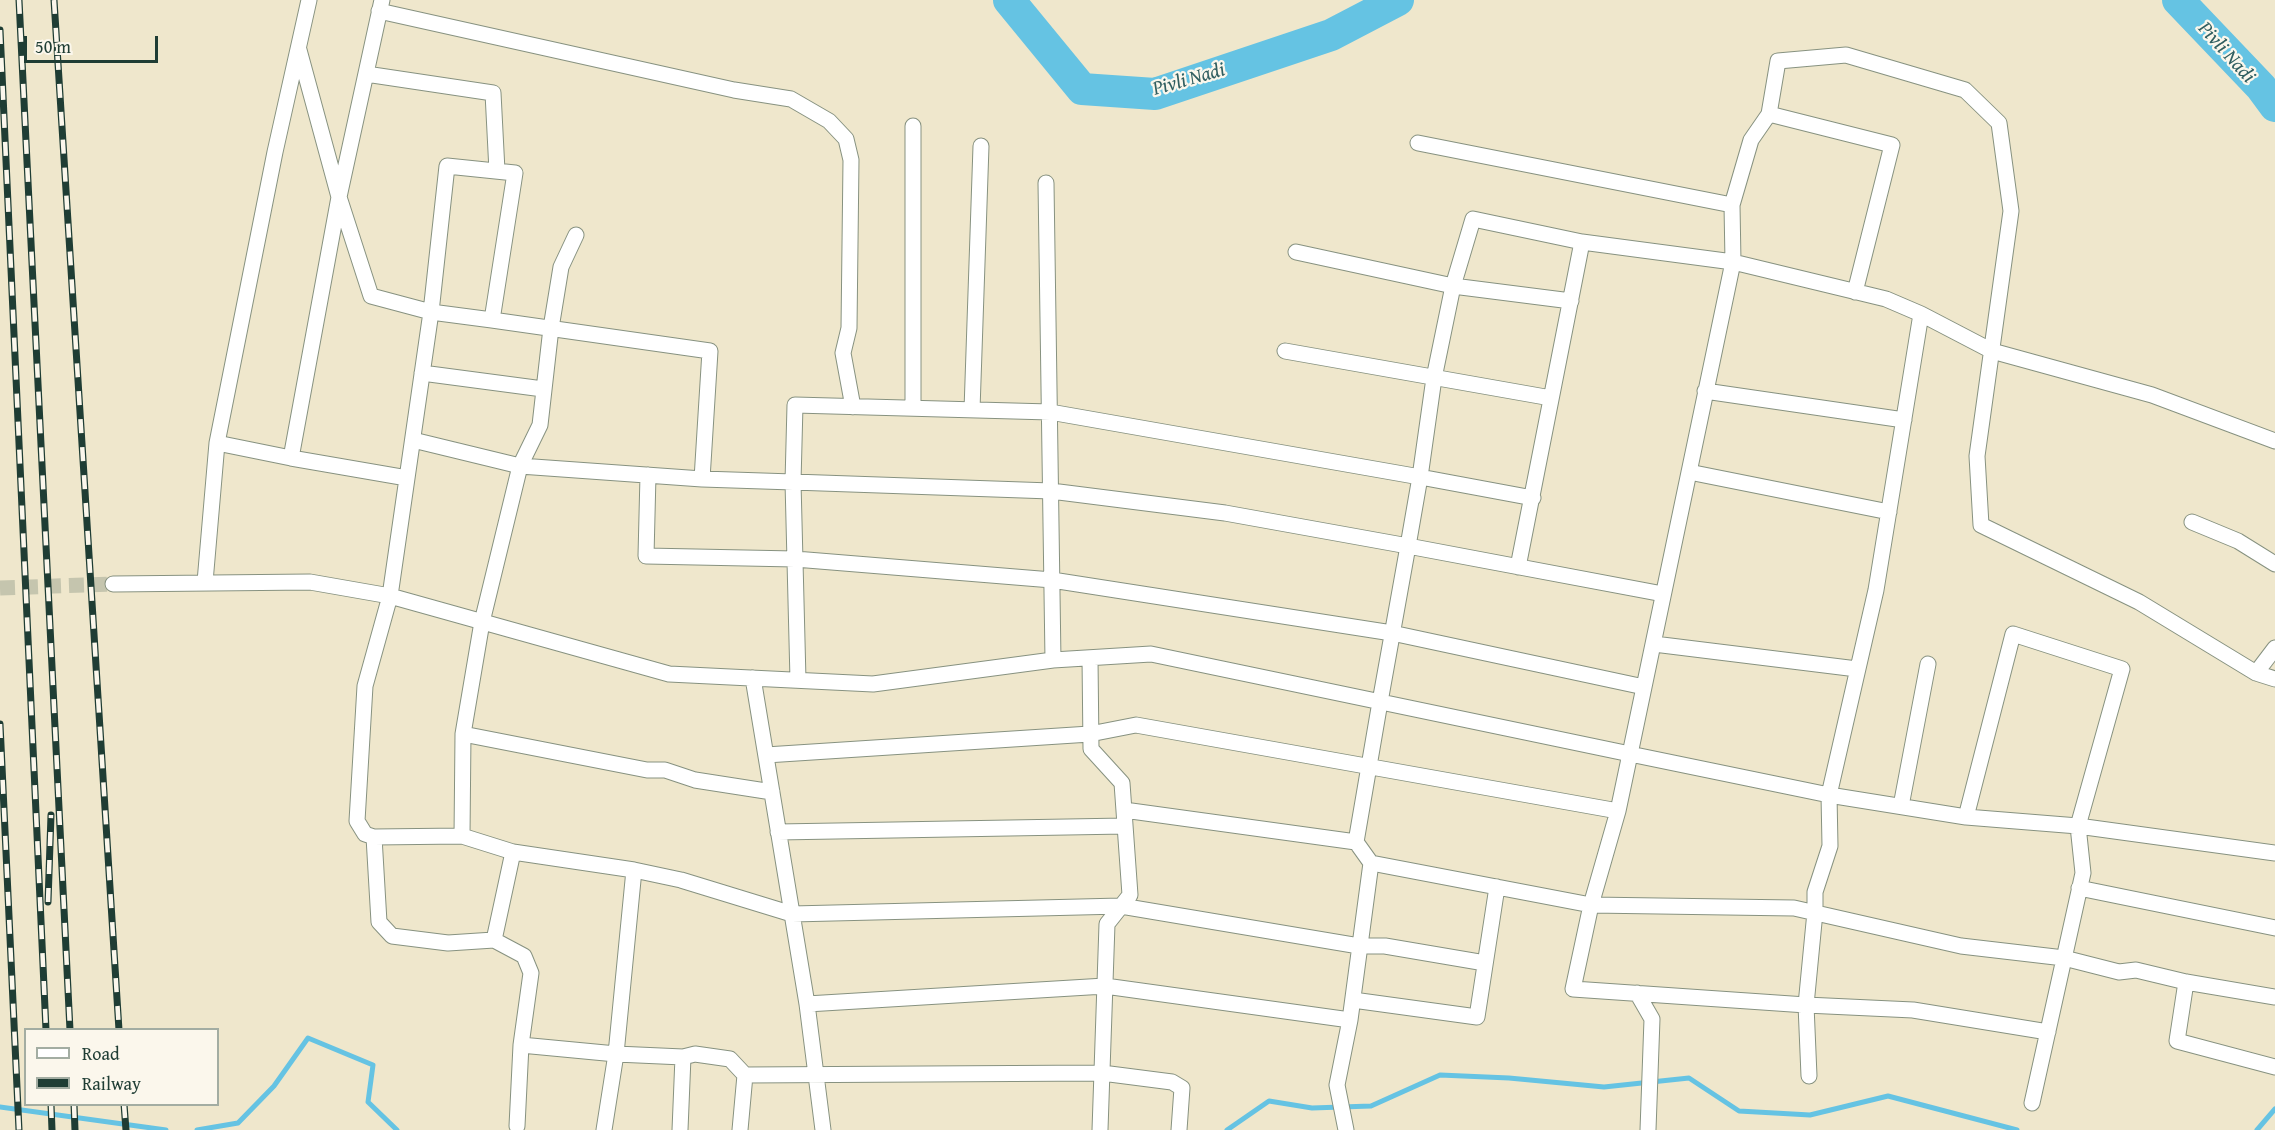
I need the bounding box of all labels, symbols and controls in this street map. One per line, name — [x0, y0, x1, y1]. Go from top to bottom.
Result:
water label: Pivli Nadi — [2192, 17, 2260, 89]
scale bar — [27, 24, 160, 62]
text: 50 m — [35, 33, 71, 60]
water label: Pivli Nadi — [1150, 58, 1228, 102]
legend — [24, 1028, 219, 1106]
text: Road — [82, 1040, 120, 1067]
text: Railway — [82, 1070, 141, 1097]

